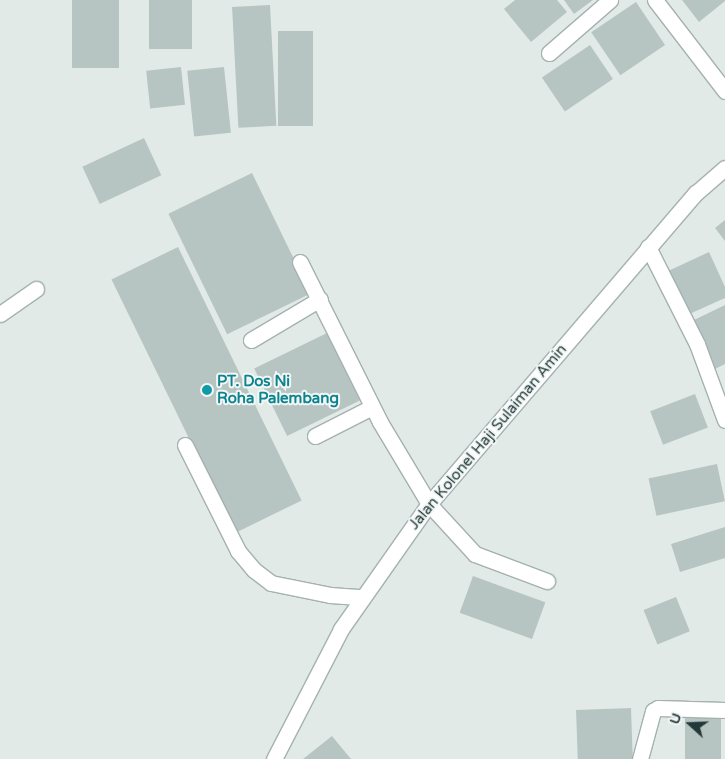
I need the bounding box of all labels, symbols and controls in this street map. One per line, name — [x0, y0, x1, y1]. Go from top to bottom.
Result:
street label: Jalan Kolonel Haji Sulaiman Amin — [405, 341, 571, 533]
place label: PT. Dos Ni Roha Palembang — [217, 372, 339, 407]
marker: PT. Dos Ni Roha Palembang — [201, 384, 213, 396]
north arrow — [665, 699, 715, 749]
text: U — [666, 711, 685, 727]

